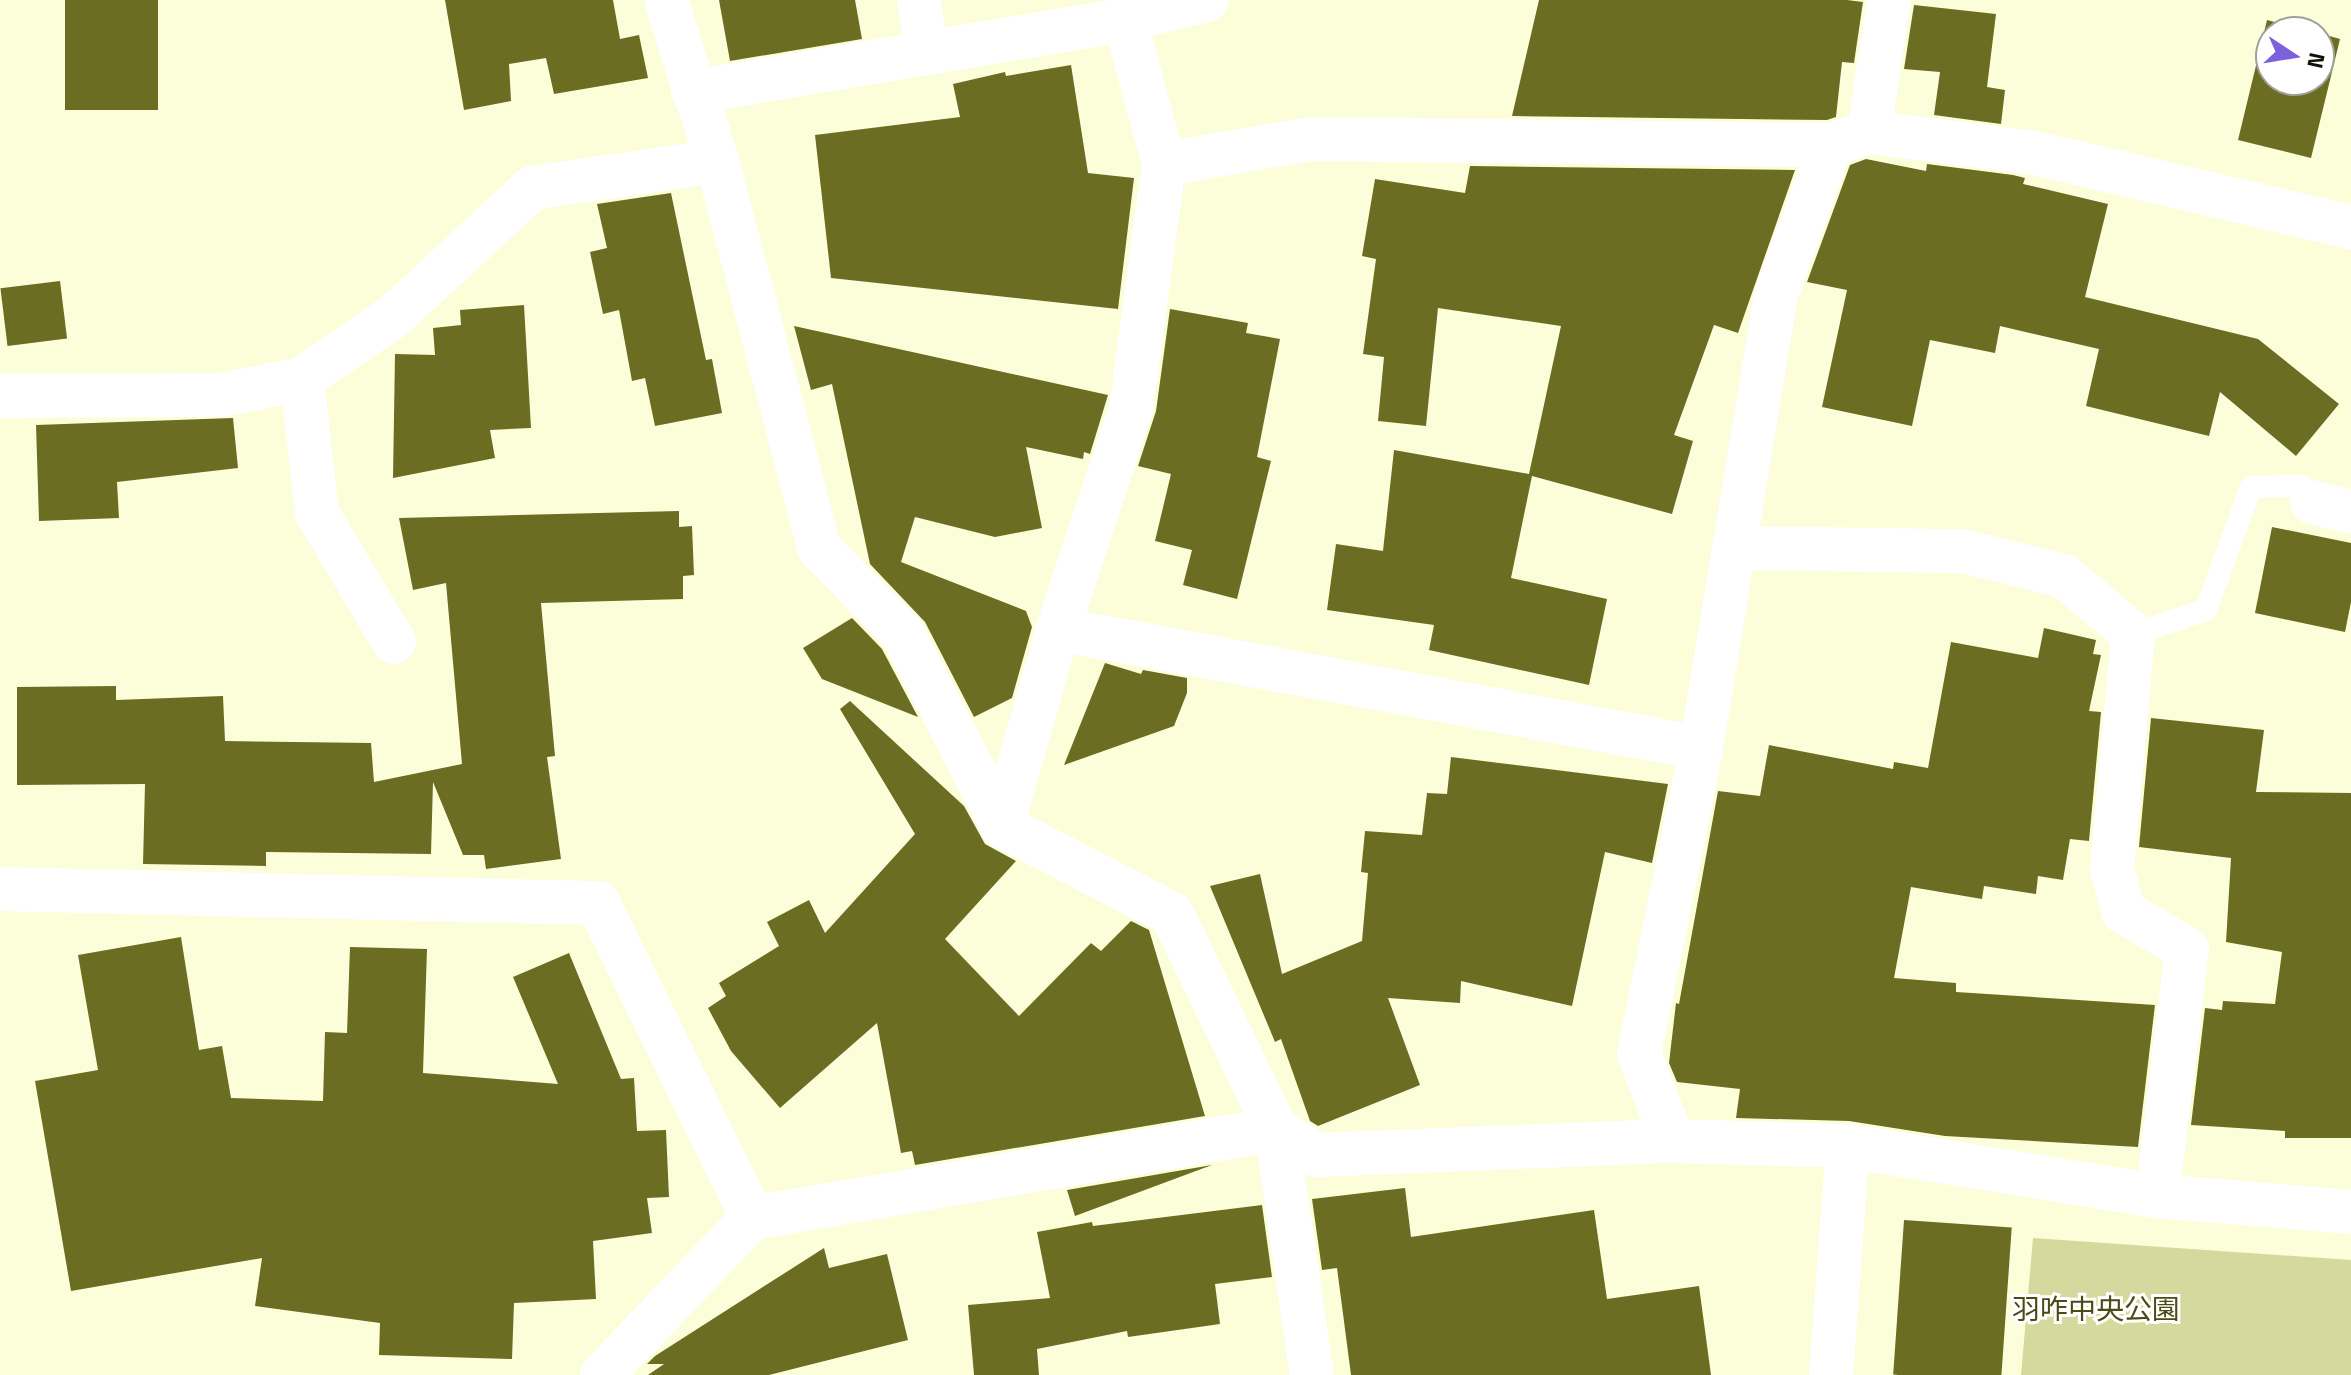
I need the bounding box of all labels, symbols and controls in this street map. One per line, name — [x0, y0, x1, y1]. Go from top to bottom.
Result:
north arrow — [2255, 16, 2335, 96]
text: N — [2298, 50, 2335, 72]
park label: 羽咋中央公園 — [2012, 1292, 2180, 1326]

